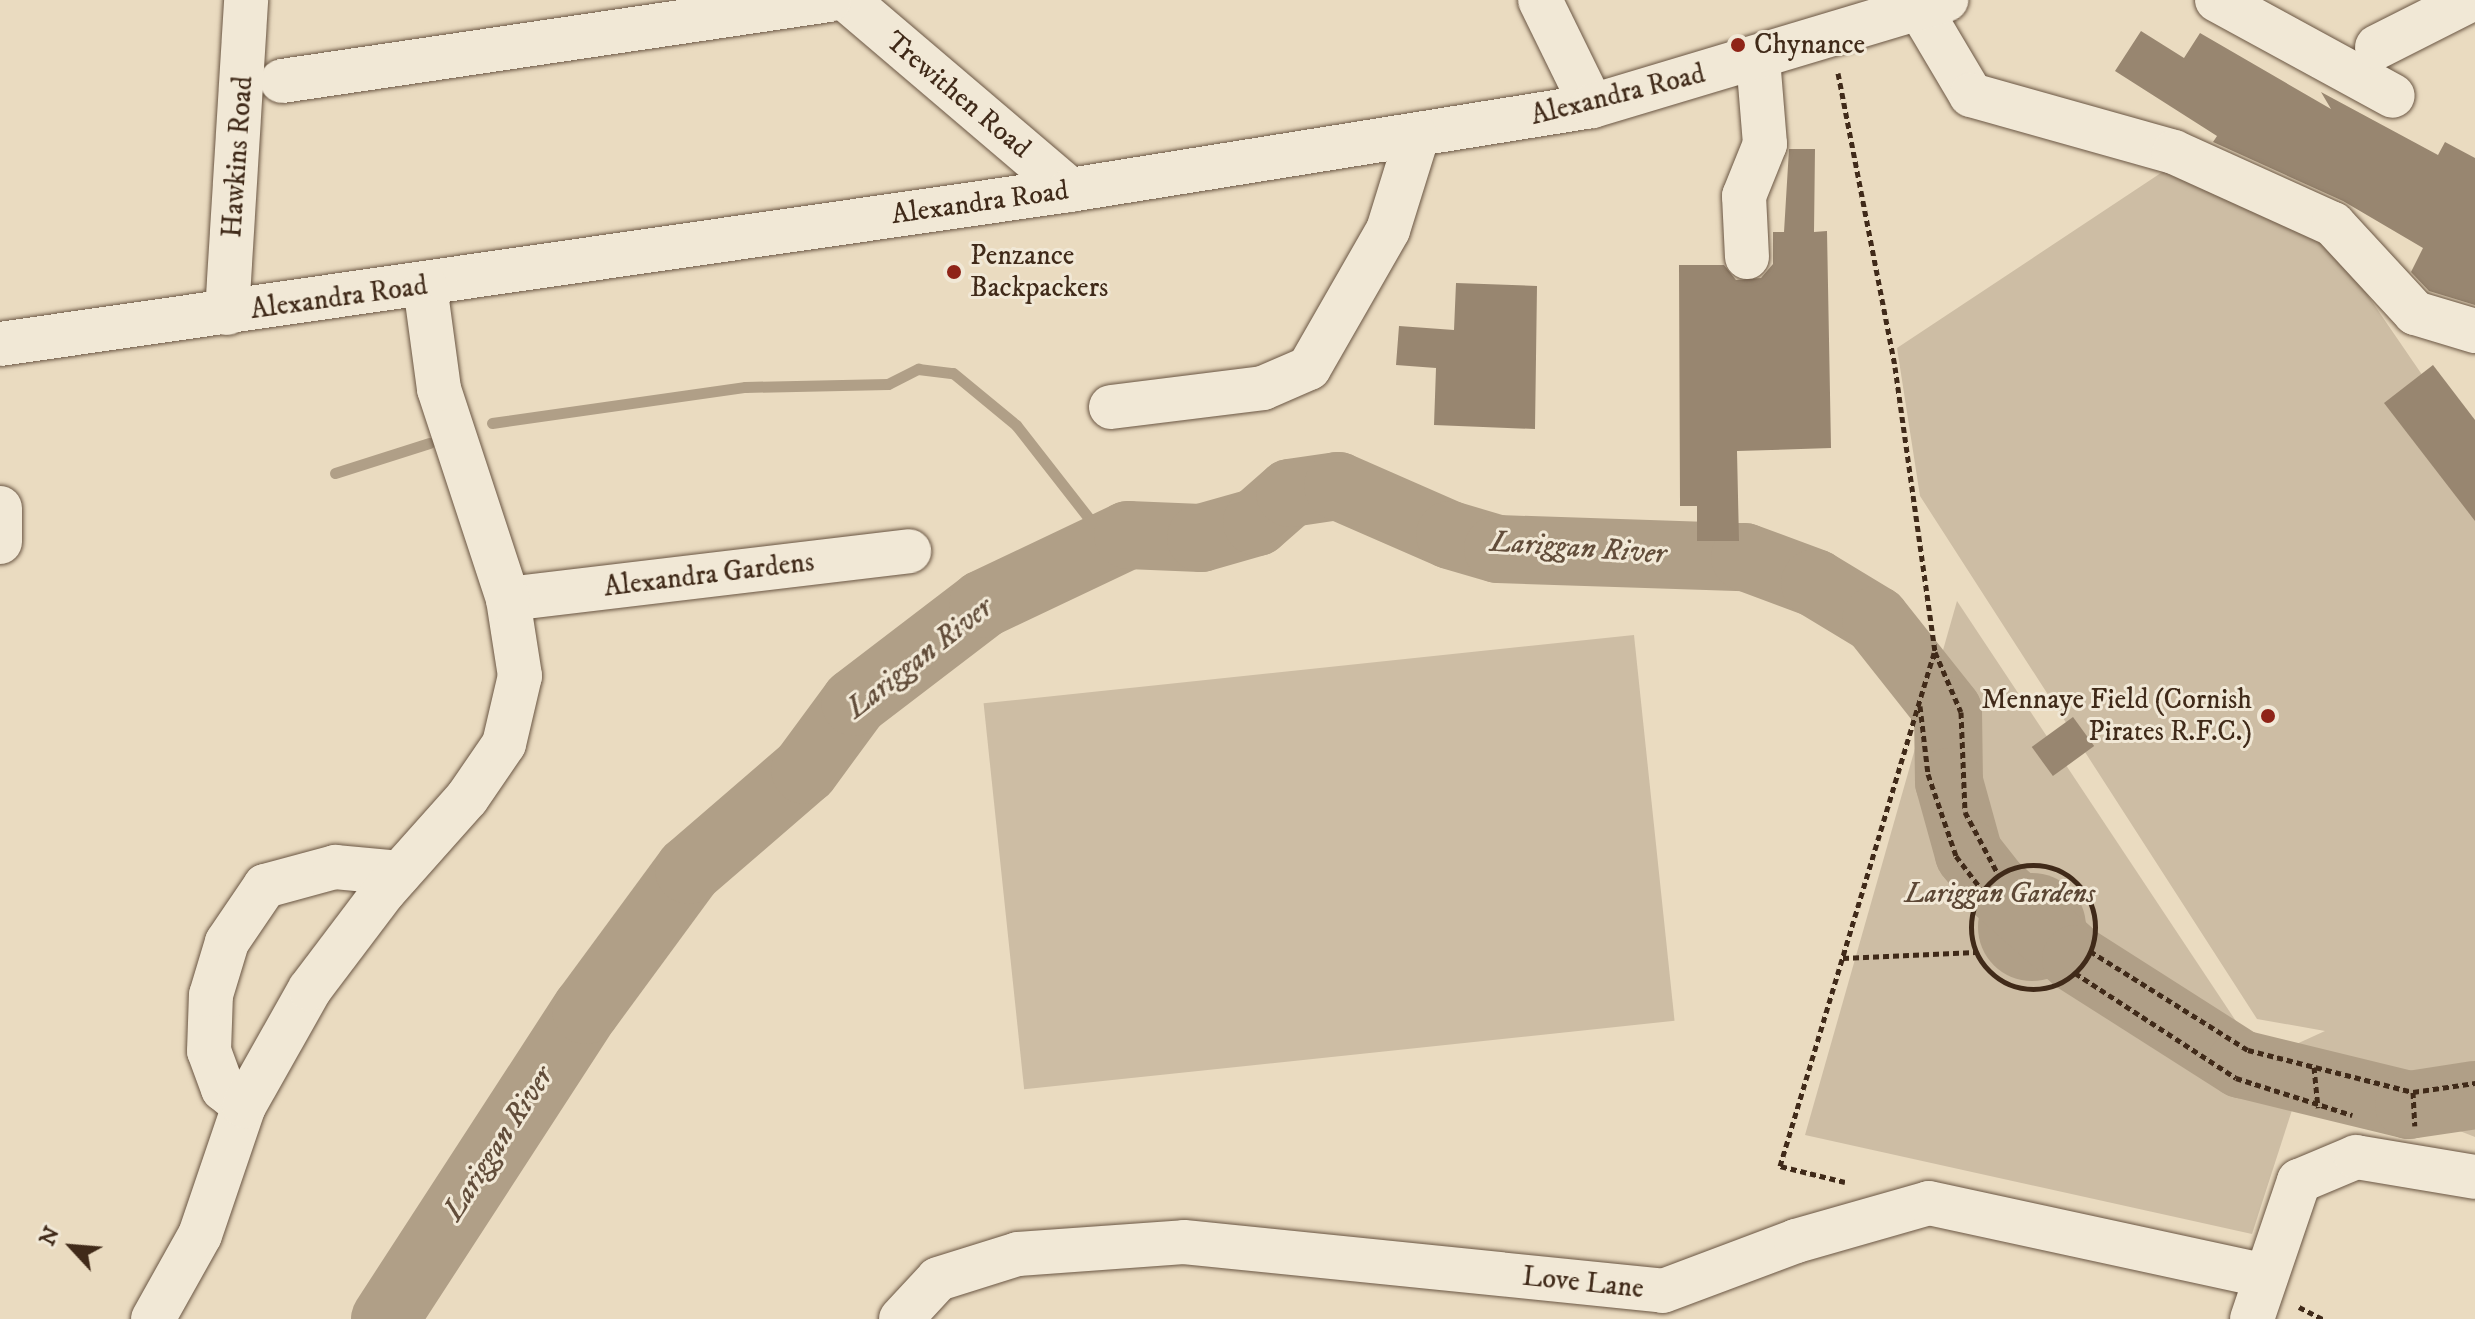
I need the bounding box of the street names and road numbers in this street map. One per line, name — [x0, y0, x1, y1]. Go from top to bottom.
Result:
street label: Trewithen Road — [879, 25, 1037, 165]
street label: Alexandra Road — [1527, 57, 1709, 133]
street label: Hawkins Road — [216, 75, 260, 239]
street label: Alexandra Road — [889, 174, 1071, 232]
street label: Alexandra Road — [248, 269, 430, 327]
street label: Alexandra Gardens — [602, 545, 816, 605]
street label: Love Lane — [1521, 1260, 1645, 1306]

